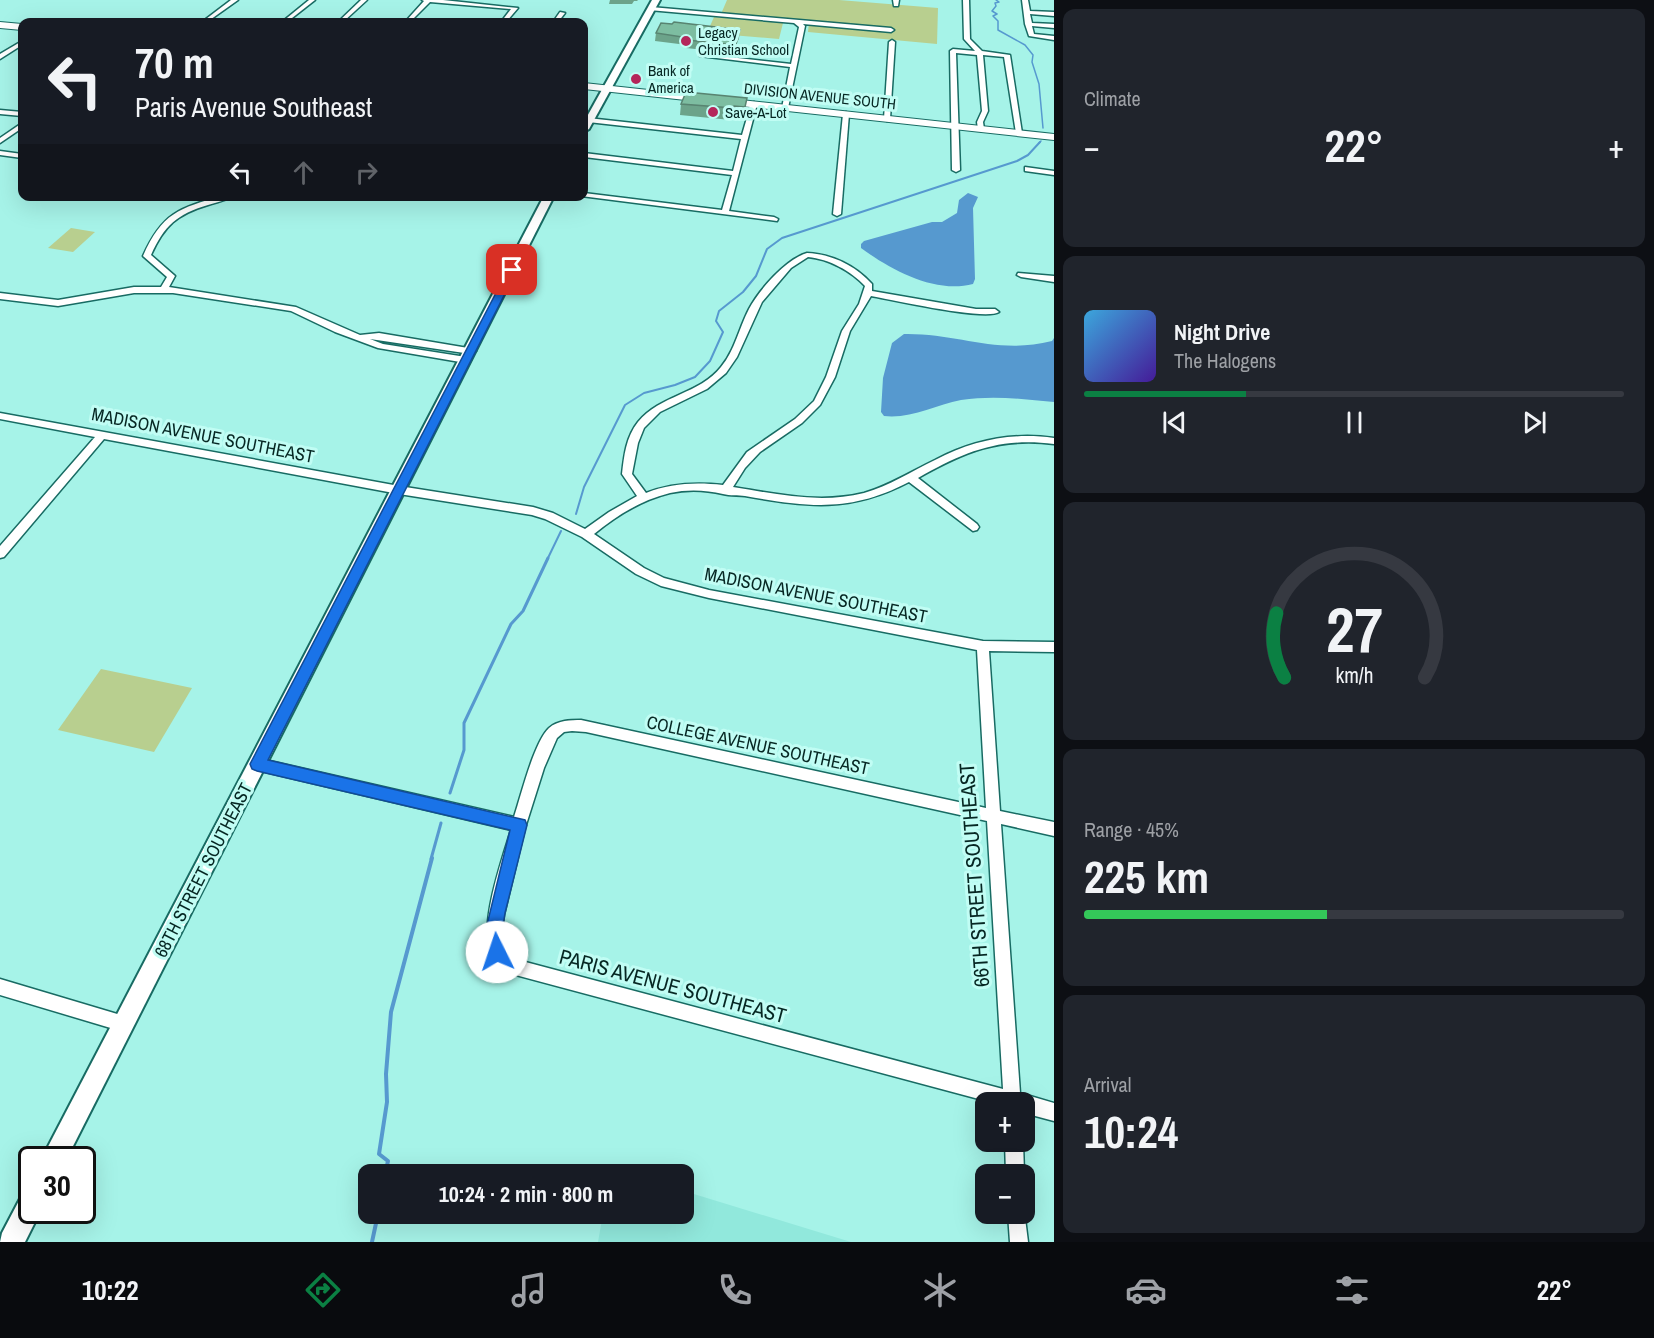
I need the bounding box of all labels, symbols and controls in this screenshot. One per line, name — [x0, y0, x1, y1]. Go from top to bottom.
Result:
place label: Legacy Christian School — [698, 22, 789, 60]
marker: Legacy Christian School — [679, 34, 693, 48]
text: 70 m — [135, 35, 214, 91]
icon: left — [36, 42, 114, 120]
place label: Bank of America — [647, 60, 694, 98]
marker: Bank of America — [629, 72, 643, 86]
street label: DIVISION AVENUE SOUTH — [743, 78, 897, 114]
text: Climate — [1084, 85, 1141, 112]
text: Paris Avenue Southeast — [135, 89, 372, 125]
place label: Save-A-Lot — [725, 102, 787, 123]
marker: Save-A-Lot — [706, 105, 720, 119]
text: 22° — [1324, 115, 1384, 176]
text: − — [1084, 124, 1100, 168]
text: + — [1608, 124, 1624, 168]
icon: left — [224, 156, 257, 189]
icon: ahead — [287, 156, 320, 189]
icon: right — [350, 156, 383, 189]
pin — [486, 244, 537, 295]
icon: arrive — [495, 253, 528, 286]
text: Night Drive — [1174, 317, 1270, 347]
text: The Halogens — [1174, 347, 1276, 374]
street label: MADISON AVENUE SOUTHEAST — [90, 401, 316, 469]
icon: previous — [1158, 406, 1191, 439]
icon: pause — [1338, 406, 1371, 439]
icon: next — [1518, 406, 1551, 439]
street label: MADISON AVENUE SOUTHEAST — [703, 561, 929, 629]
text: 27 — [1326, 587, 1382, 671]
text: km/h — [1335, 661, 1373, 690]
street label: COLLEGE AVENUE SOUTHEAST — [644, 709, 872, 781]
street label: 66TH STREET SOUTHEAST — [952, 762, 996, 988]
street label: 68TH STREET SOUTHEAST — [148, 779, 258, 961]
text: Range · 45% — [1084, 816, 1179, 843]
text: 225 km — [1084, 846, 1209, 907]
position arrow — [465, 920, 529, 984]
street label: PARIS AVENUE SOUTHEAST — [556, 942, 790, 1030]
text: Arrival — [1084, 1071, 1131, 1098]
map controls — [975, 1092, 1035, 1224]
button: + — [975, 1092, 1035, 1152]
text: 10:24 — [1084, 1101, 1178, 1162]
speed limit sign: 30 — [18, 1146, 96, 1224]
button: − — [975, 1164, 1035, 1224]
text: 10:24 · 2 min · 800 m — [439, 1179, 613, 1209]
icon: directions — [302, 1269, 344, 1311]
icon: music — [508, 1269, 550, 1311]
icon: phone — [714, 1269, 756, 1311]
icon: climate — [919, 1269, 961, 1311]
icon: car — [1125, 1269, 1167, 1311]
icon: filters — [1331, 1269, 1373, 1311]
text: 10:22 — [82, 1272, 138, 1308]
text: 22° — [1537, 1272, 1572, 1308]

